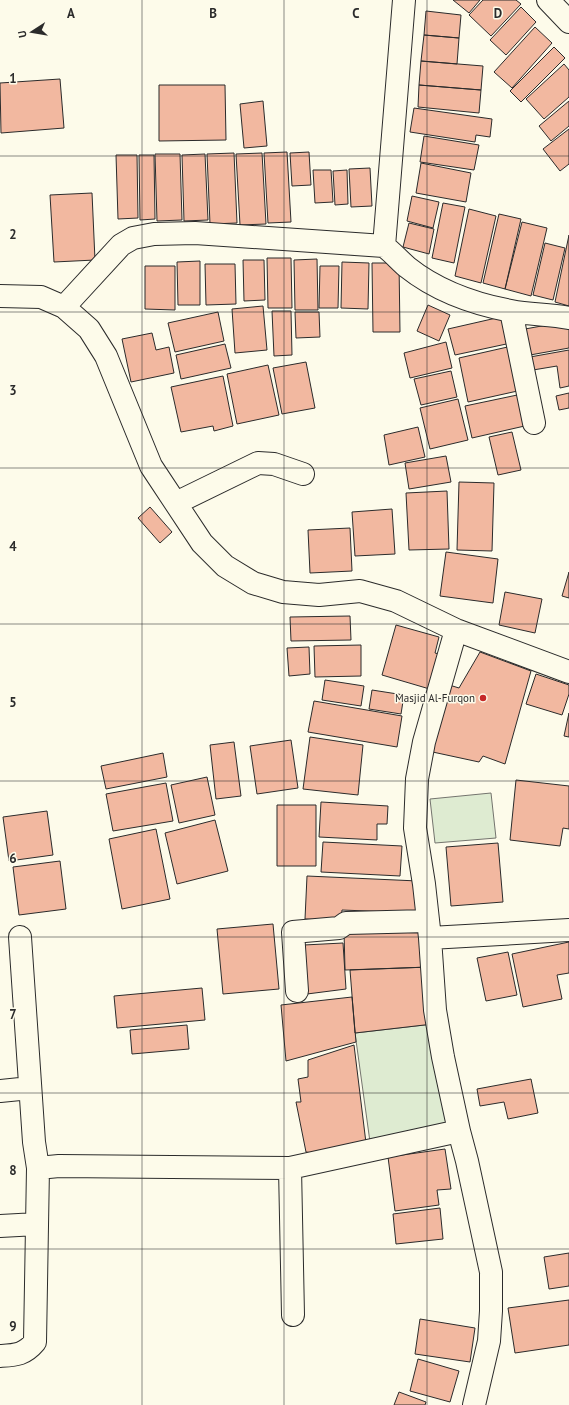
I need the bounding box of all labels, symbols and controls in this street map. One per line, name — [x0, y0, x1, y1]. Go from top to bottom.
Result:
text: A — [67, 5, 75, 22]
text: B — [209, 5, 217, 22]
text: C — [352, 5, 360, 22]
text: D — [494, 5, 502, 22]
north arrow — [12, 12, 52, 52]
text: U — [15, 29, 30, 39]
text: 1 — [9, 70, 17, 87]
text: 2 — [9, 226, 17, 243]
text: 3 — [9, 382, 17, 399]
text: 4 — [9, 538, 17, 555]
place label: Masjid Al-Furqon — [395, 691, 475, 705]
marker: Masjid Al-Furqon — [478, 693, 488, 703]
text: 5 — [9, 694, 17, 711]
text: 6 — [9, 850, 17, 867]
text: 7 — [9, 1006, 17, 1023]
text: 8 — [9, 1162, 17, 1179]
text: 9 — [9, 1318, 17, 1335]

